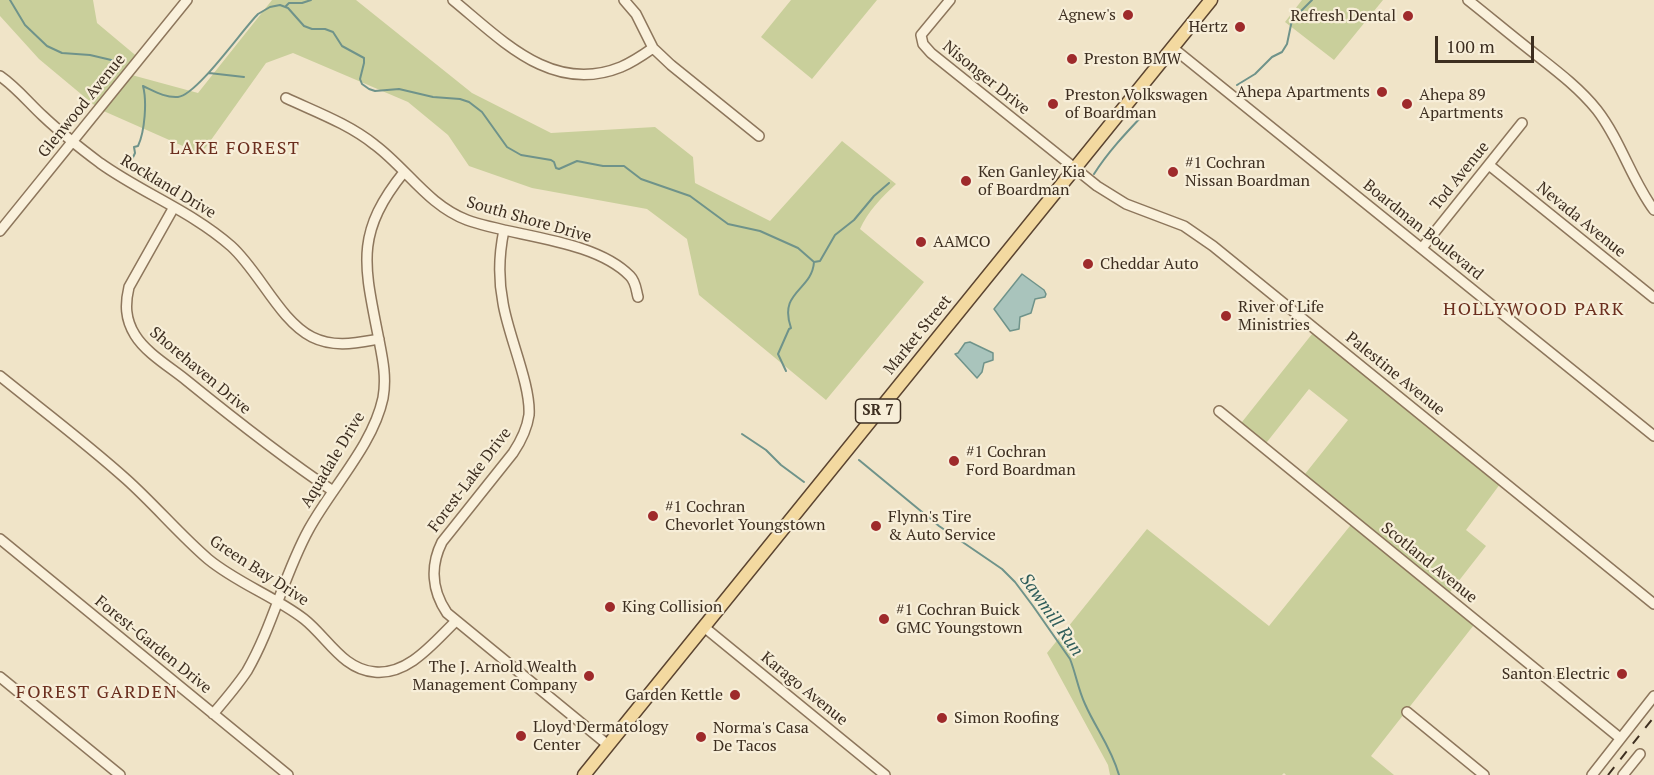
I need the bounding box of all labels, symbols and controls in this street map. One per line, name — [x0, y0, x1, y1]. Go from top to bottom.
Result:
place label: Agnew's — [1058, 5, 1116, 25]
place label: Refresh Dental — [1290, 6, 1396, 26]
marker: Agnew's — [1121, 8, 1135, 22]
marker: Refresh Dental — [1401, 9, 1415, 23]
place label: Hertz — [1188, 17, 1228, 37]
marker: Hertz — [1233, 20, 1247, 34]
scale bar — [1438, 24, 1537, 62]
text: 100 m — [1446, 34, 1495, 58]
street label: Nisonger Drive — [939, 37, 1033, 119]
place label: Preston BMW — [1084, 49, 1181, 69]
street label: Glenwood Avenue — [34, 50, 130, 162]
marker: Preston BMW — [1065, 52, 1079, 66]
place label: Ahepa Apartments — [1236, 82, 1370, 102]
place label: Preston Volkswagen of Boardman — [1065, 85, 1208, 123]
marker: Ahepa Apartments — [1375, 85, 1389, 99]
place label: Ahepa 89 Apartments — [1419, 85, 1503, 123]
marker: Preston Volkswagen of Boardman — [1046, 97, 1060, 111]
marker: Ahepa 89 Apartments — [1400, 97, 1414, 111]
district label: LAKE FOREST — [170, 138, 300, 160]
street label: Tod Avenue — [1426, 138, 1494, 214]
street label: Rockland Drive — [117, 151, 219, 223]
place label: #1 Cochran Nissan Boardman — [1185, 153, 1310, 191]
place label: Ken Ganley Kia of Boardman — [978, 162, 1085, 200]
marker: #1 Cochran Nissan Boardman — [1166, 165, 1180, 179]
marker: Ken Ganley Kia of Boardman — [959, 174, 973, 188]
street label: Boardman Boulevard — [1359, 176, 1487, 284]
street label: Nevada Avenue — [1533, 178, 1629, 262]
street label: South Shore Drive — [464, 193, 594, 247]
place label: AAMCO — [933, 232, 990, 252]
marker: AAMCO — [914, 235, 928, 249]
place label: Cheddar Auto — [1100, 254, 1199, 274]
marker: Cheddar Auto — [1081, 257, 1095, 271]
street label: Market Street — [880, 291, 956, 379]
place label: River of Life Ministries — [1238, 297, 1324, 335]
district label: HOLLYWOOD PARK — [1443, 299, 1625, 321]
marker: River of Life Ministries — [1219, 309, 1233, 323]
street label: Shorehaven Drive — [146, 323, 254, 419]
street label: Palestine Avenue — [1342, 328, 1448, 420]
road number: SR 7 — [856, 399, 900, 423]
street label: Aquadale Drive — [297, 409, 369, 511]
street label: Forest-Lake Drive — [424, 424, 516, 536]
place label: #1 Cochran Ford Boardman — [966, 442, 1076, 480]
marker: #1 Cochran Ford Boardman — [947, 454, 961, 468]
place label: #1 Cochran Chevorlet Youngstown — [665, 497, 825, 535]
place label: Flynn's Tire & Auto Service — [888, 507, 996, 545]
marker: #1 Cochran Chevorlet Youngstown — [646, 509, 660, 523]
street label: Scotland Avenue — [1377, 518, 1481, 608]
marker: Flynn's Tire & Auto Service — [869, 519, 883, 533]
street label: Green Bay Drive — [206, 532, 312, 610]
water label: Sawmill Run — [1015, 569, 1087, 661]
street label: Forest-Garden Drive — [91, 592, 215, 698]
place label: King Collision — [622, 597, 722, 617]
marker: King Collision — [603, 600, 617, 614]
place label: #1 Cochran Buick GMC Youngstown — [896, 600, 1023, 638]
marker: #1 Cochran Buick GMC Youngstown — [877, 612, 891, 626]
street label: Karago Avenue — [757, 648, 851, 730]
place label: The J. Arnold Wealth Management Company — [413, 657, 577, 695]
place label: Santon Electric — [1502, 664, 1610, 684]
marker: Santon Electric — [1615, 667, 1629, 681]
marker: The J. Arnold Wealth Management Company — [582, 669, 596, 683]
district label: FOREST GARDEN — [16, 682, 178, 704]
place label: Garden Kettle — [625, 685, 723, 705]
marker: Garden Kettle — [728, 688, 742, 702]
place label: Simon Roofing — [954, 708, 1059, 728]
marker: Simon Roofing — [935, 711, 949, 725]
place label: Lloyd Dermatology Center — [533, 717, 668, 755]
place label: Norma's Casa De Tacos — [713, 718, 809, 756]
marker: Lloyd Dermatology Center — [514, 729, 528, 743]
marker: Norma's Casa De Tacos — [694, 730, 708, 744]

